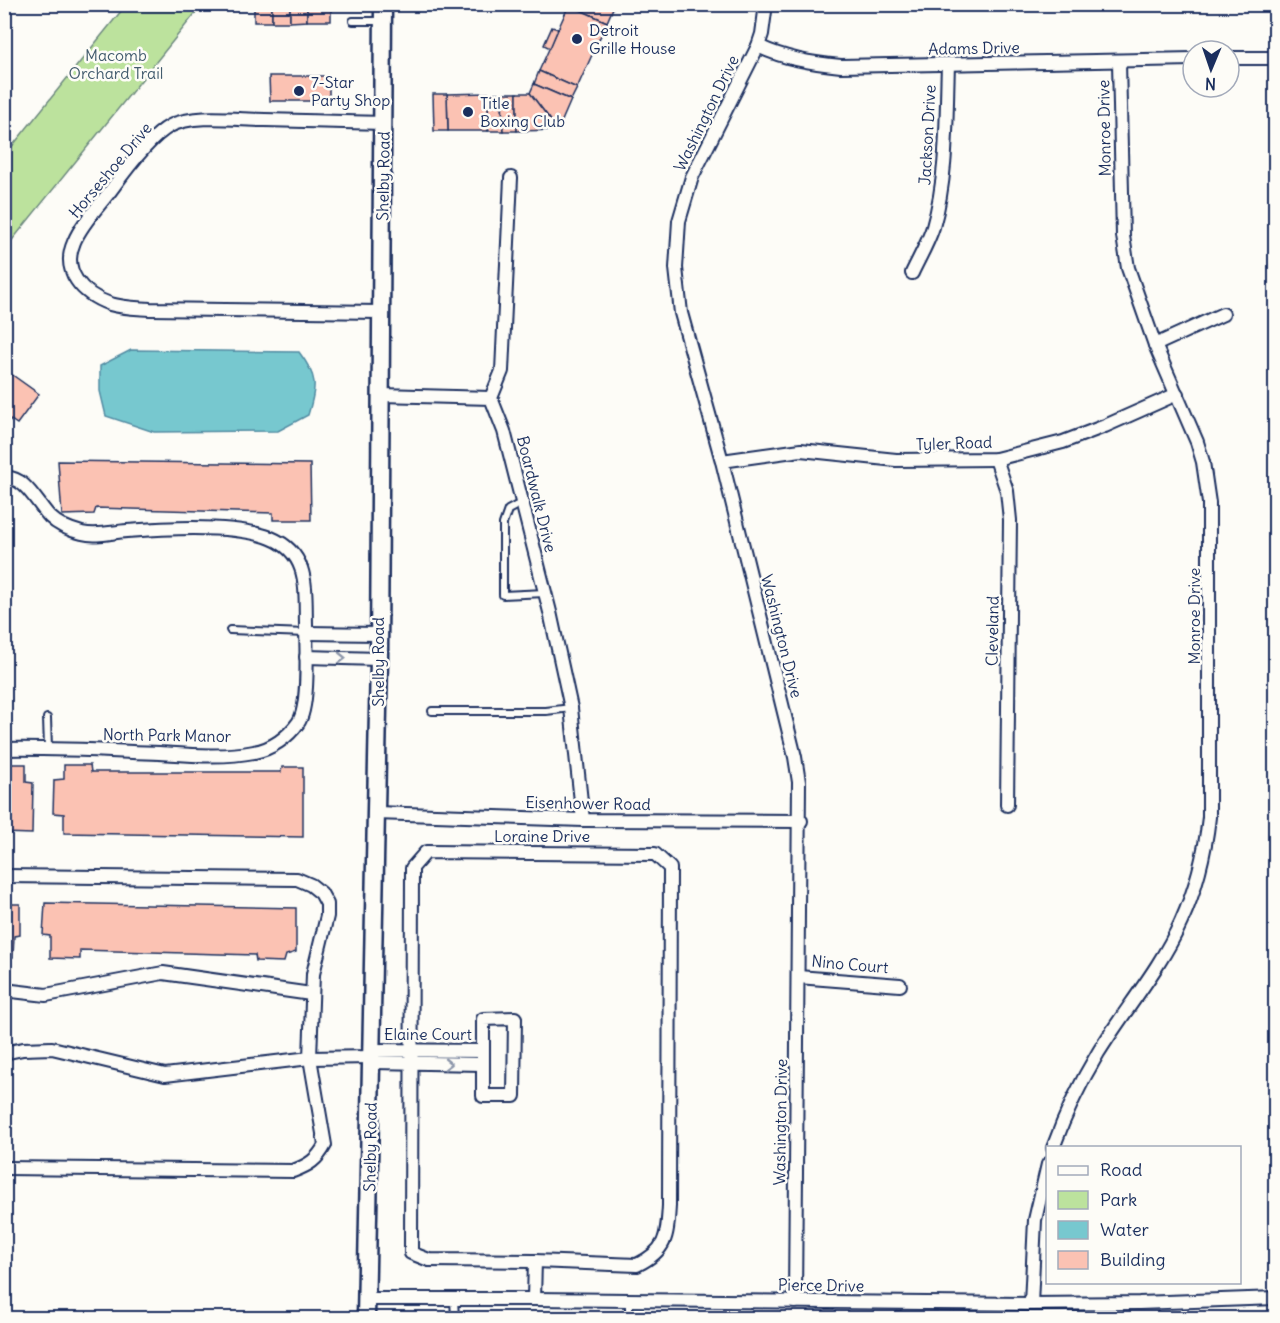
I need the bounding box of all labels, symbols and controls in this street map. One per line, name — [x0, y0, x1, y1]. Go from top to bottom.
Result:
place label: Detroit Grille House — [589, 20, 676, 58]
marker: Detroit Grille House — [570, 32, 584, 46]
street label: Adams Drive — [928, 37, 1020, 59]
north arrow — [1181, 39, 1241, 99]
park label: Macomb Orchard Trail — [69, 45, 163, 83]
street label: Washington Drive — [669, 52, 743, 174]
place label: 7-Star Party Shop — [311, 72, 390, 110]
text: N — [1205, 74, 1216, 94]
street label: Monroe Drive — [1093, 79, 1115, 177]
marker: 7-Star Party Shop — [292, 84, 306, 98]
street label: Jackson Drive — [914, 84, 940, 186]
place label: Title Boxing Club — [480, 93, 565, 131]
marker: Title Boxing Club — [461, 105, 475, 119]
street label: Horseshoe Drive — [64, 118, 156, 222]
street label: Shelby Road — [372, 131, 394, 221]
street label: Tyler Road — [915, 432, 993, 454]
street label: Boardwalk Drive — [513, 434, 561, 554]
street label: Monroe Drive — [1184, 568, 1204, 664]
street label: Washington Drive — [757, 572, 807, 700]
street label: Cleveland — [981, 596, 1003, 666]
street label: Shelby Road — [368, 617, 388, 707]
one-way arrow — [338, 652, 347, 664]
street label: North Park Manor — [103, 724, 232, 746]
street label: Eisenhower Road — [525, 792, 651, 814]
street label: Loraine Drive — [494, 826, 590, 846]
street label: Nino Court — [811, 951, 890, 977]
street label: Elaine Court — [384, 1024, 473, 1044]
one-way arrow — [444, 1058, 453, 1070]
street label: Washington Drive — [769, 1058, 791, 1186]
street label: Shelby Road — [359, 1102, 381, 1192]
legend — [1046, 1146, 1241, 1284]
text: Road — [1100, 1158, 1143, 1181]
text: Park — [1100, 1188, 1137, 1211]
text: Water — [1100, 1218, 1150, 1241]
text: Building — [1100, 1248, 1165, 1271]
street label: Pierce Drive — [778, 1274, 864, 1296]

